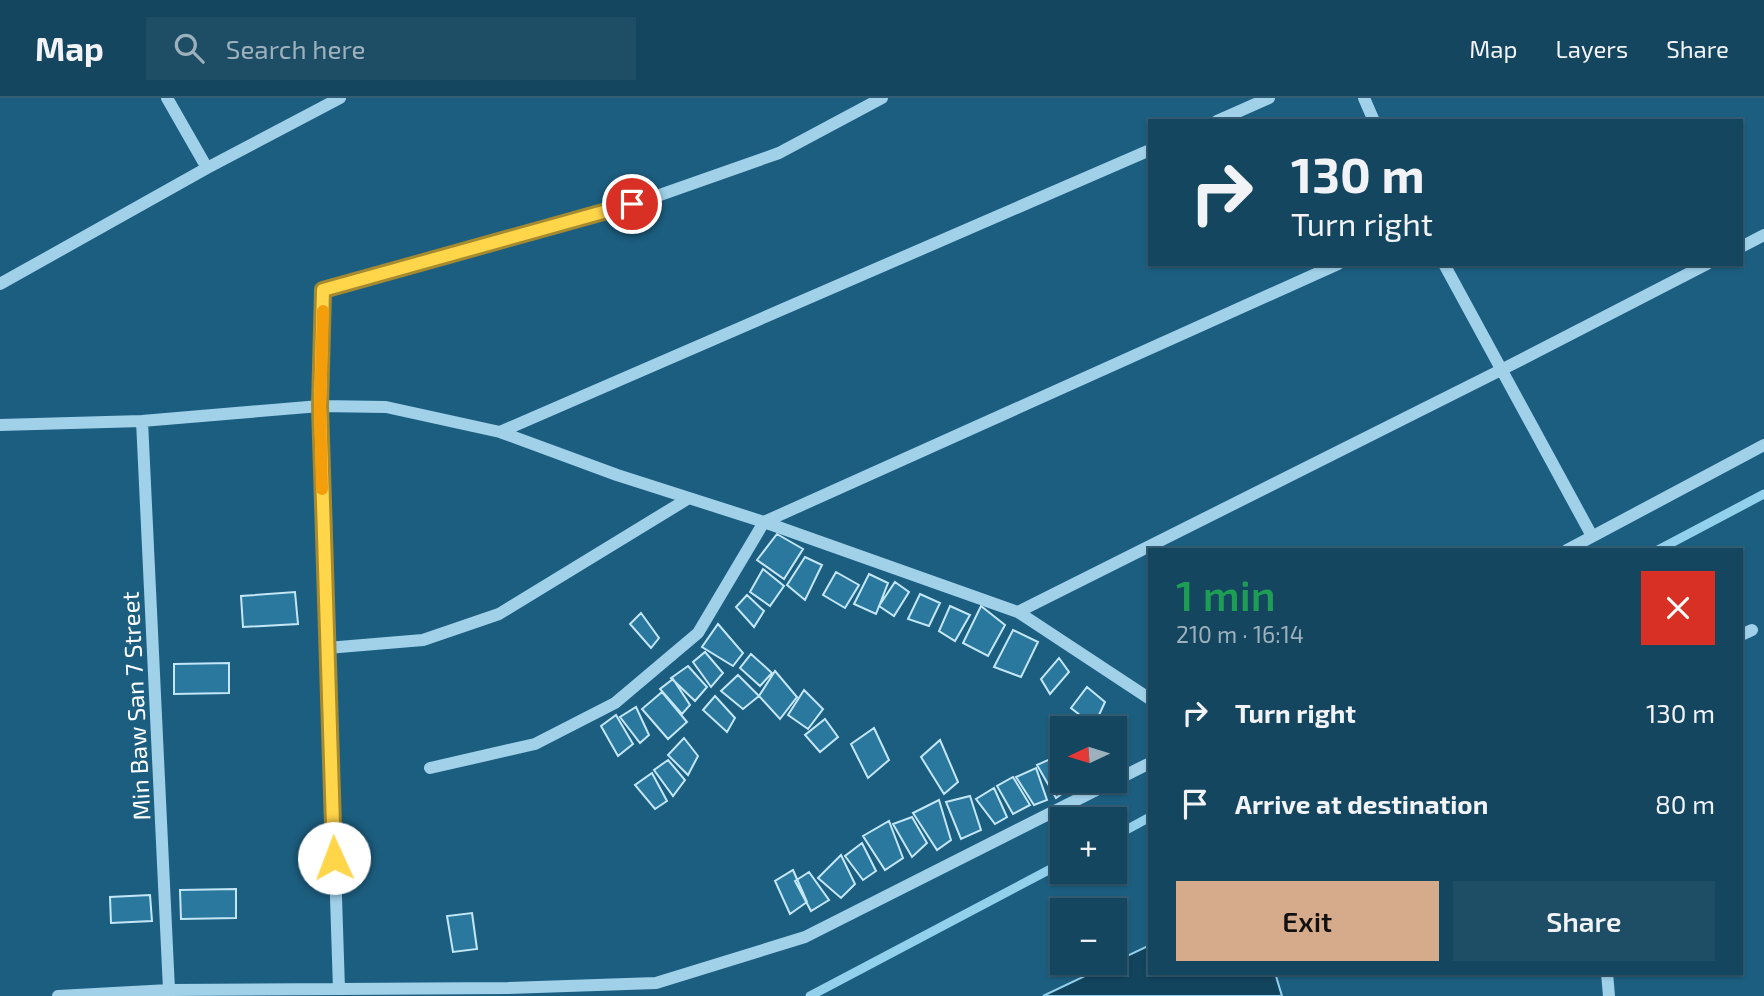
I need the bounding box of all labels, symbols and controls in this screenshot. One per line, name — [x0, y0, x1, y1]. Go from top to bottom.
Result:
search box — [146, 17, 636, 80]
text: Map — [35, 28, 104, 68]
icon: search — [170, 29, 208, 67]
text: Search here — [226, 33, 365, 64]
text: Map — [1469, 34, 1517, 63]
text: Layers — [1555, 34, 1628, 63]
text: Share — [1666, 34, 1729, 63]
text: 130 m — [1291, 144, 1425, 203]
icon: right — [1176, 147, 1267, 238]
pin — [602, 174, 662, 234]
icon: arrive — [613, 185, 651, 223]
text: Turn right — [1291, 204, 1433, 242]
text: 1 min — [1176, 569, 1276, 619]
button: close — [1641, 571, 1715, 645]
street label: Min Baw San 7 Street — [115, 591, 155, 821]
text: 210 m · 16:14 — [1176, 620, 1304, 648]
icon: right — [1176, 694, 1214, 732]
text: Turn right — [1235, 697, 1356, 728]
text: 130 m — [1646, 697, 1715, 728]
north arrow — [1050, 716, 1127, 793]
map controls — [1050, 716, 1127, 975]
icon: arrive — [1176, 785, 1214, 823]
text: Arrive at destination — [1235, 788, 1488, 819]
text: 80 m — [1655, 788, 1715, 819]
button: + — [1050, 807, 1127, 884]
position arrow — [297, 821, 371, 895]
button: Exit — [1176, 881, 1439, 961]
button: Share — [1453, 881, 1715, 961]
button: − — [1050, 898, 1127, 975]

